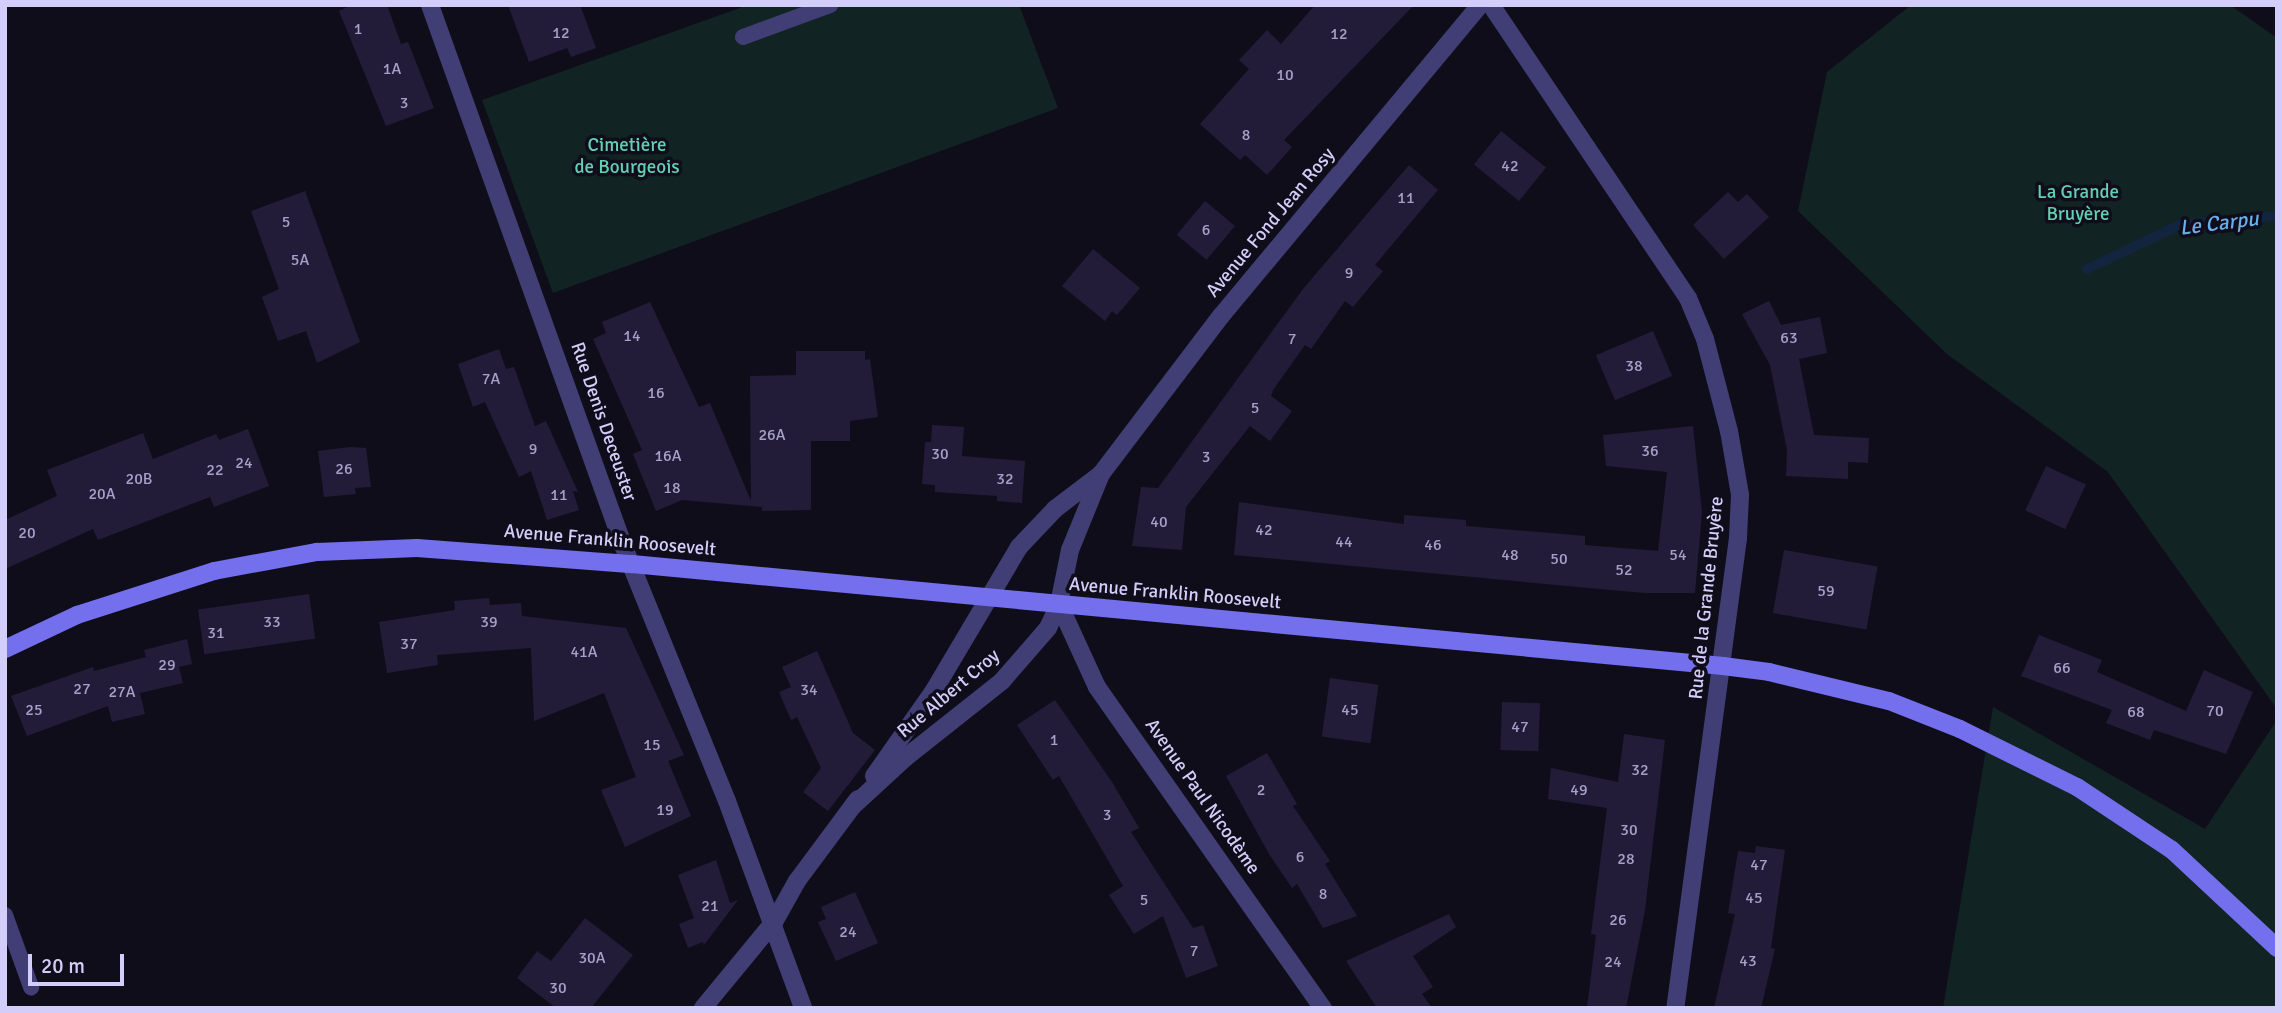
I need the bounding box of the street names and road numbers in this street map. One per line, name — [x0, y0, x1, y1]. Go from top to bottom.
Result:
street label: Avenue Fond Jean Rosy — [1202, 144, 1340, 302]
street label: Rue Denis Deceuster — [565, 339, 641, 505]
street label: Rue de la Grande Bruyère — [1685, 495, 1729, 701]
street label: Avenue Franklin Roosevelt — [503, 520, 717, 562]
street label: Avenue Franklin Roosevelt — [1068, 573, 1282, 615]
street label: Rue Albert Croy — [893, 645, 1005, 743]
street label: Avenue Paul Nicodème — [1140, 715, 1264, 879]

